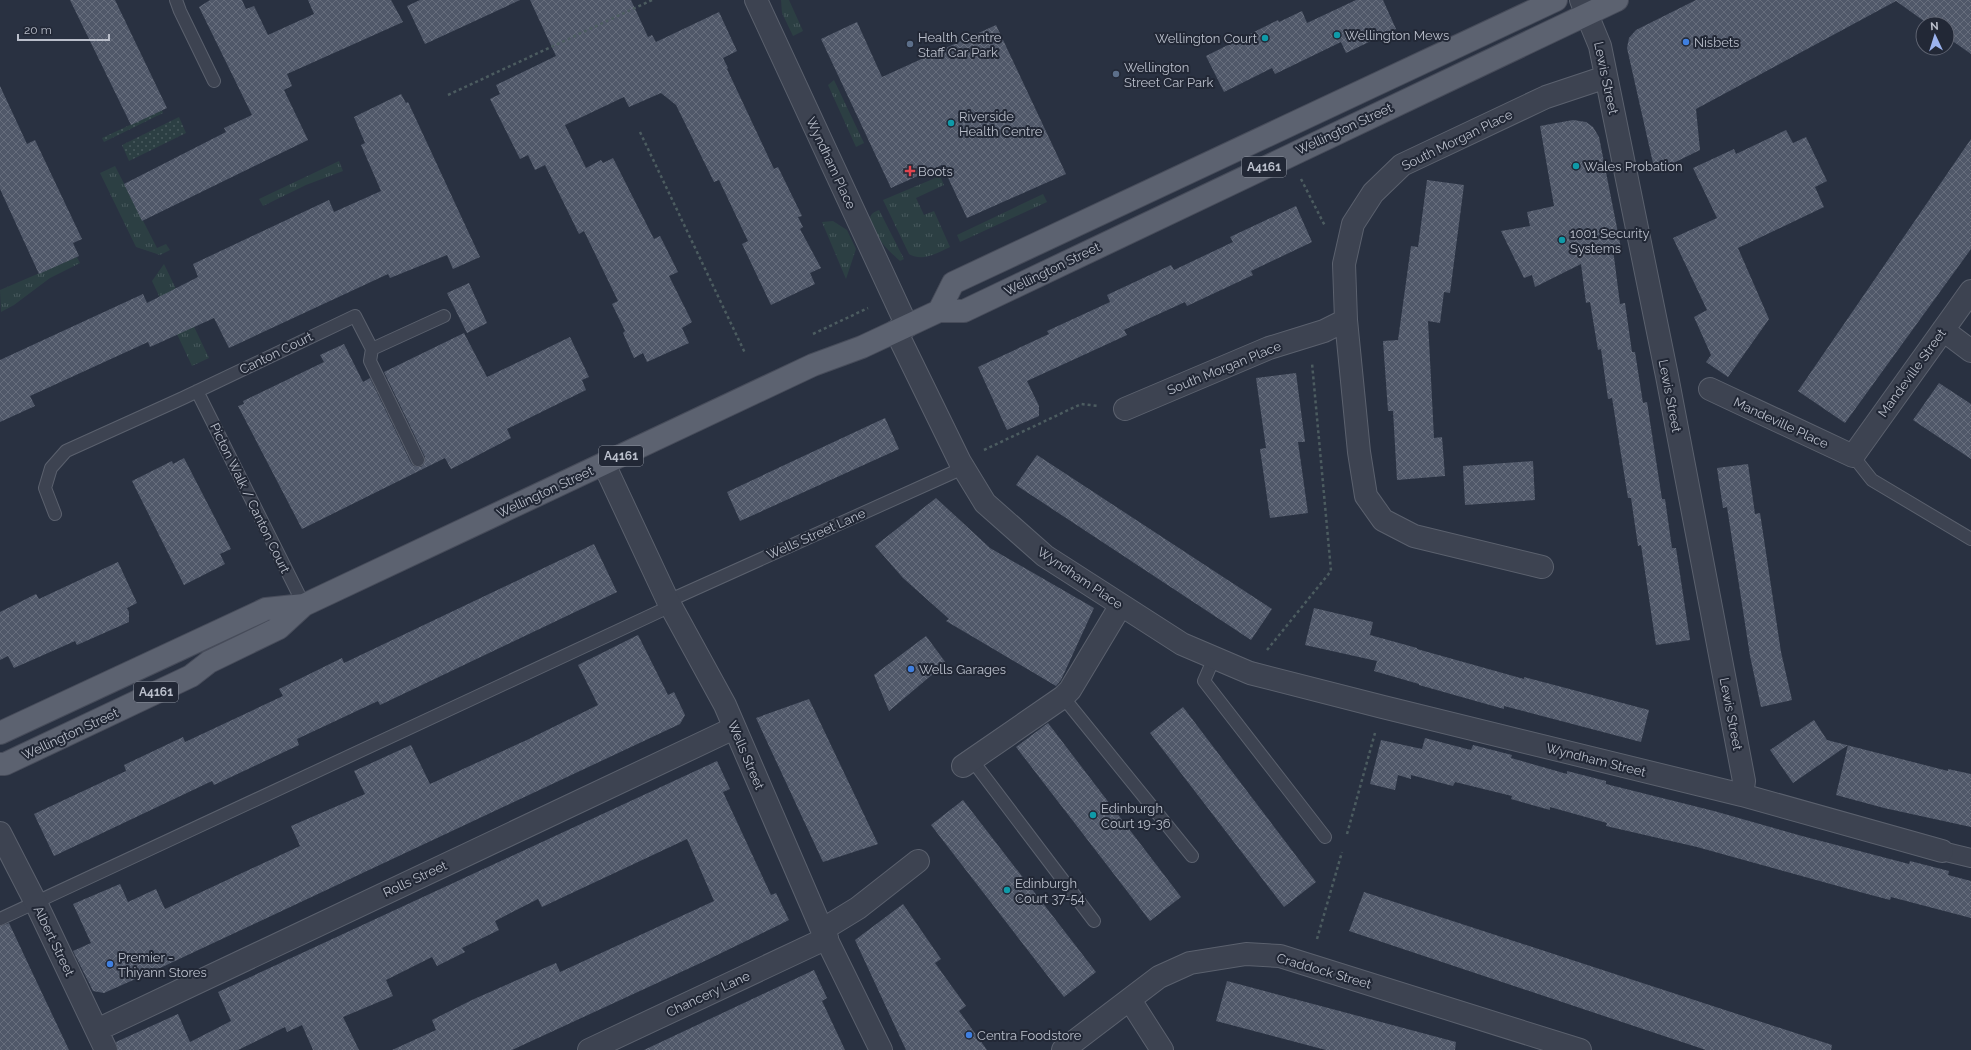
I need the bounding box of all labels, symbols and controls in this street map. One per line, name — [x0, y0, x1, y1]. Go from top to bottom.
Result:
scale bar — [18, 16, 109, 42]
north arrow — [1915, 16, 1955, 56]
text: N — [1930, 20, 1939, 33]
text: 20 m — [24, 23, 52, 37]
place label: Wellington Mews — [1345, 28, 1449, 43]
place label: Health Centre Staff Car Park — [918, 30, 1002, 60]
marker: Wellington Mews — [1332, 30, 1342, 40]
place label: Wellington Court — [1155, 31, 1258, 46]
marker: Wellington Court — [1260, 33, 1270, 43]
place label: Nisbets — [1694, 35, 1739, 50]
marker: Nisbets — [1681, 37, 1691, 47]
marker: Health Centre Staff Car Park — [905, 39, 915, 49]
street label: Lewis Street — [1591, 40, 1621, 116]
place label: Wellington Street Car Park — [1124, 60, 1214, 90]
marker: Wellington Street Car Park — [1111, 69, 1121, 79]
street label: Wellington Street — [1293, 100, 1395, 158]
street label: South Morgan Place — [1399, 106, 1515, 173]
place label: Riverside Health Centre — [959, 109, 1043, 139]
street label: Wyndham Place — [803, 115, 859, 212]
marker: Riverside Health Centre — [946, 118, 956, 128]
road number: A4161 — [1242, 157, 1286, 177]
place label: Wales Probation — [1584, 159, 1683, 174]
marker: Wales Probation — [1571, 161, 1581, 171]
place label: Boots — [918, 164, 953, 179]
marker: Boots — [905, 166, 915, 176]
place label: 1001 Security Systems — [1570, 226, 1650, 256]
marker: 1001 Security Systems — [1557, 235, 1567, 245]
street label: Wellington Street — [1002, 239, 1103, 299]
street label: Mandeville Street — [1875, 325, 1949, 420]
street label: Canton Court — [237, 329, 316, 377]
street label: South Morgan Place — [1165, 338, 1283, 398]
street label: Lewis Street — [1656, 358, 1685, 434]
street label: Mandeville Place — [1731, 394, 1831, 452]
street label: Picton Walk / Canton Court — [207, 421, 293, 576]
road number: A4161 — [599, 446, 643, 466]
street label: Wellington Street — [494, 463, 596, 521]
street label: Wells Street Lane — [764, 505, 868, 562]
street label: Wyndham Place — [1035, 544, 1126, 612]
place label: Wells Garages — [919, 662, 1006, 677]
marker: Wells Garages — [906, 664, 916, 674]
street label: Lewis Street — [1717, 676, 1746, 752]
road number: A4161 — [134, 682, 178, 702]
street label: Wellington Street — [19, 705, 121, 763]
street label: Wells Street — [725, 718, 767, 792]
street label: Wyndham Street — [1545, 740, 1648, 780]
place label: Edinburgh Court 19-36 — [1101, 801, 1171, 831]
marker: Edinburgh Court 19-36 — [1088, 810, 1098, 820]
street label: Rolls Street — [381, 857, 450, 900]
place label: Edinburgh Court 37-54 — [1015, 876, 1085, 906]
marker: Edinburgh Court 37-54 — [1002, 885, 1012, 895]
street label: Albert Street — [31, 903, 78, 979]
place label: Premier - Thiyann Stores — [118, 950, 207, 980]
street label: Craddock Street — [1275, 950, 1374, 992]
marker: Premier - Thiyann Stores — [105, 959, 115, 969]
street label: Chancery Lane — [664, 968, 752, 1020]
place label: Centra Foodstore — [977, 1028, 1082, 1043]
marker: Centra Foodstore — [964, 1030, 974, 1040]

